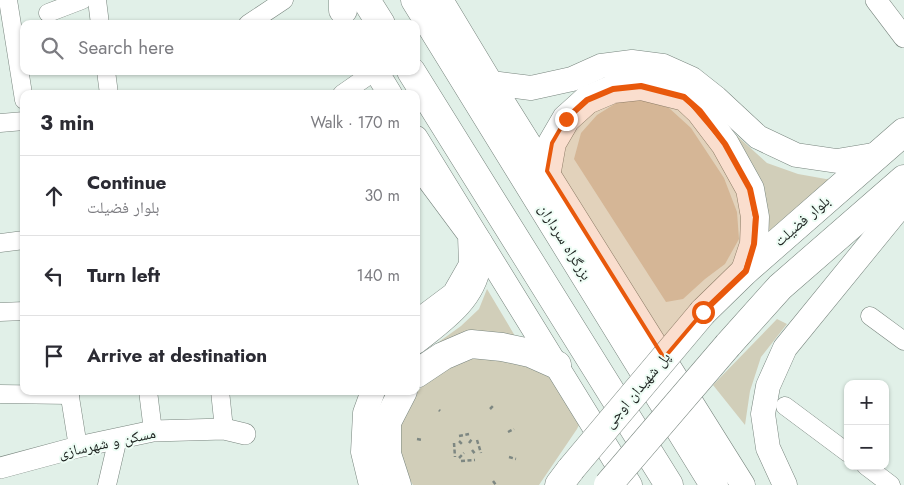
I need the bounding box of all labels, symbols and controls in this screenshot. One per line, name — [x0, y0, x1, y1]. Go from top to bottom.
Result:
search box — [20, 20, 420, 75]
icon: search — [38, 34, 66, 62]
text: Search here — [78, 34, 174, 61]
text: 3 min — [40, 108, 94, 138]
route end — [555, 108, 578, 131]
text: Walk · 170 m — [310, 111, 400, 134]
text: Continue — [87, 169, 166, 196]
icon: ahead — [40, 182, 68, 210]
text: 30 m — [364, 184, 400, 207]
street label: بلوار فضیلت — [769, 190, 835, 252]
text: بلوار فضیلت — [87, 196, 160, 219]
street label: بزرگراه سرداران — [533, 200, 597, 284]
icon: left — [40, 262, 68, 290]
text: Turn left — [87, 262, 160, 289]
text: 140 m — [357, 264, 400, 287]
route start — [692, 301, 715, 324]
icon: arrive — [40, 342, 68, 370]
text: Arrive at destination — [87, 342, 267, 369]
street label: پل شهیدان اوجی — [598, 347, 676, 433]
map controls — [844, 380, 889, 470]
button: + — [844, 380, 889, 425]
street label: مسکن و شهرسازی — [56, 422, 158, 464]
button: − — [844, 425, 889, 470]

